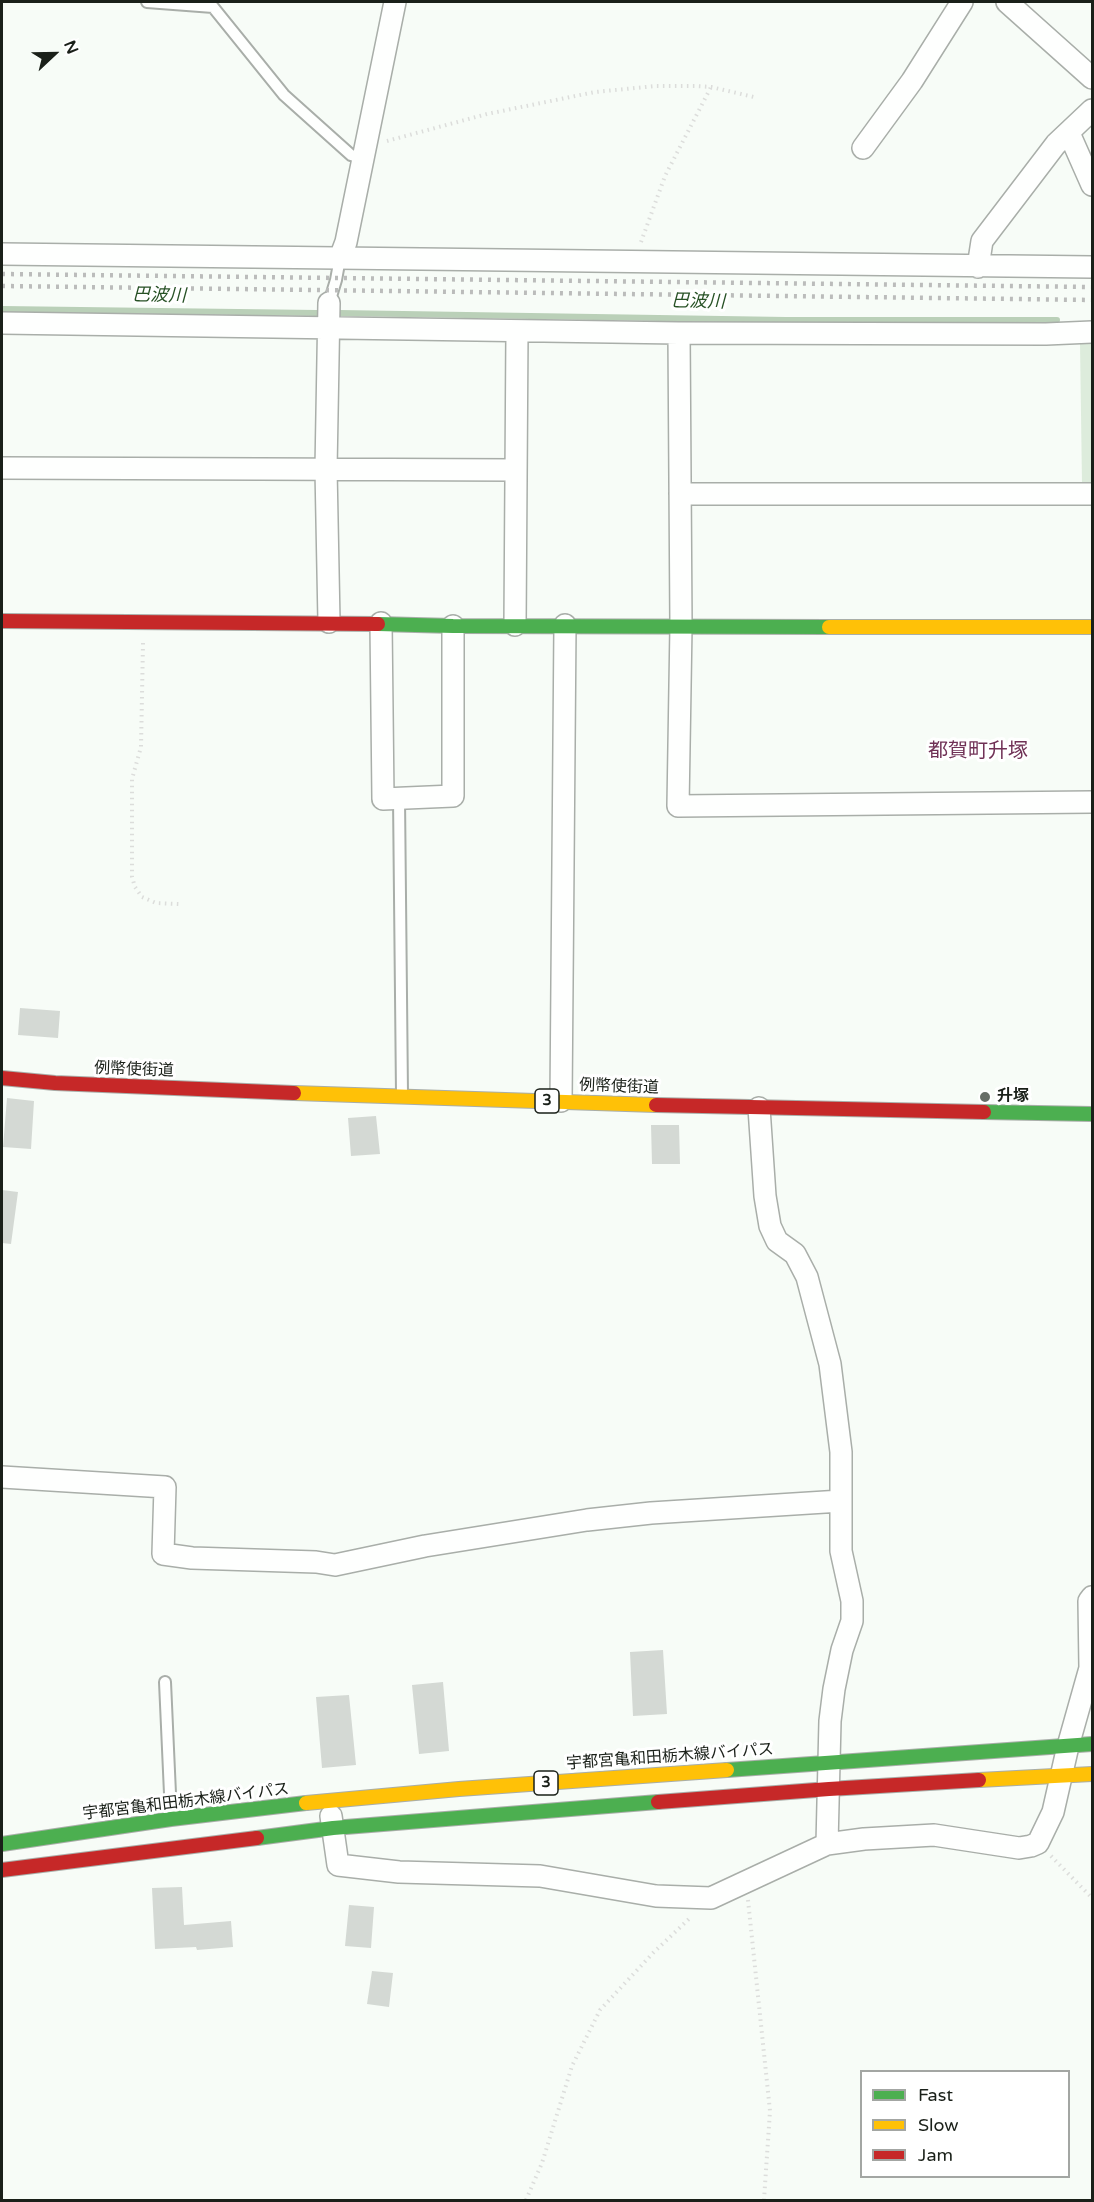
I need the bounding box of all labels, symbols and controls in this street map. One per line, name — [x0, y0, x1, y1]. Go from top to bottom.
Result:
north arrow — [24, 24, 84, 84]
text: N — [59, 38, 82, 57]
water label: 巴波川 — [132, 285, 186, 307]
water label: 巴波川 — [671, 291, 725, 313]
district label: 都賀町升塚 — [928, 740, 1028, 764]
street label: 例幣使街道 — [94, 1059, 174, 1081]
street label: 例幣使街道 — [579, 1076, 659, 1098]
place label: 升塚 — [997, 1087, 1029, 1107]
road number: 3 — [535, 1089, 559, 1113]
marker: 升塚 — [978, 1090, 992, 1104]
street label: 宇都宮亀和田栃木線バイパス — [566, 1740, 774, 1774]
road number: 3 — [534, 1771, 558, 1795]
street label: 宇都宮亀和田栃木線バイパス — [82, 1780, 290, 1824]
legend — [860, 2070, 1070, 2178]
text: Fast — [918, 2084, 953, 2106]
text: Slow — [918, 2114, 959, 2136]
text: Jam — [918, 2144, 953, 2166]

